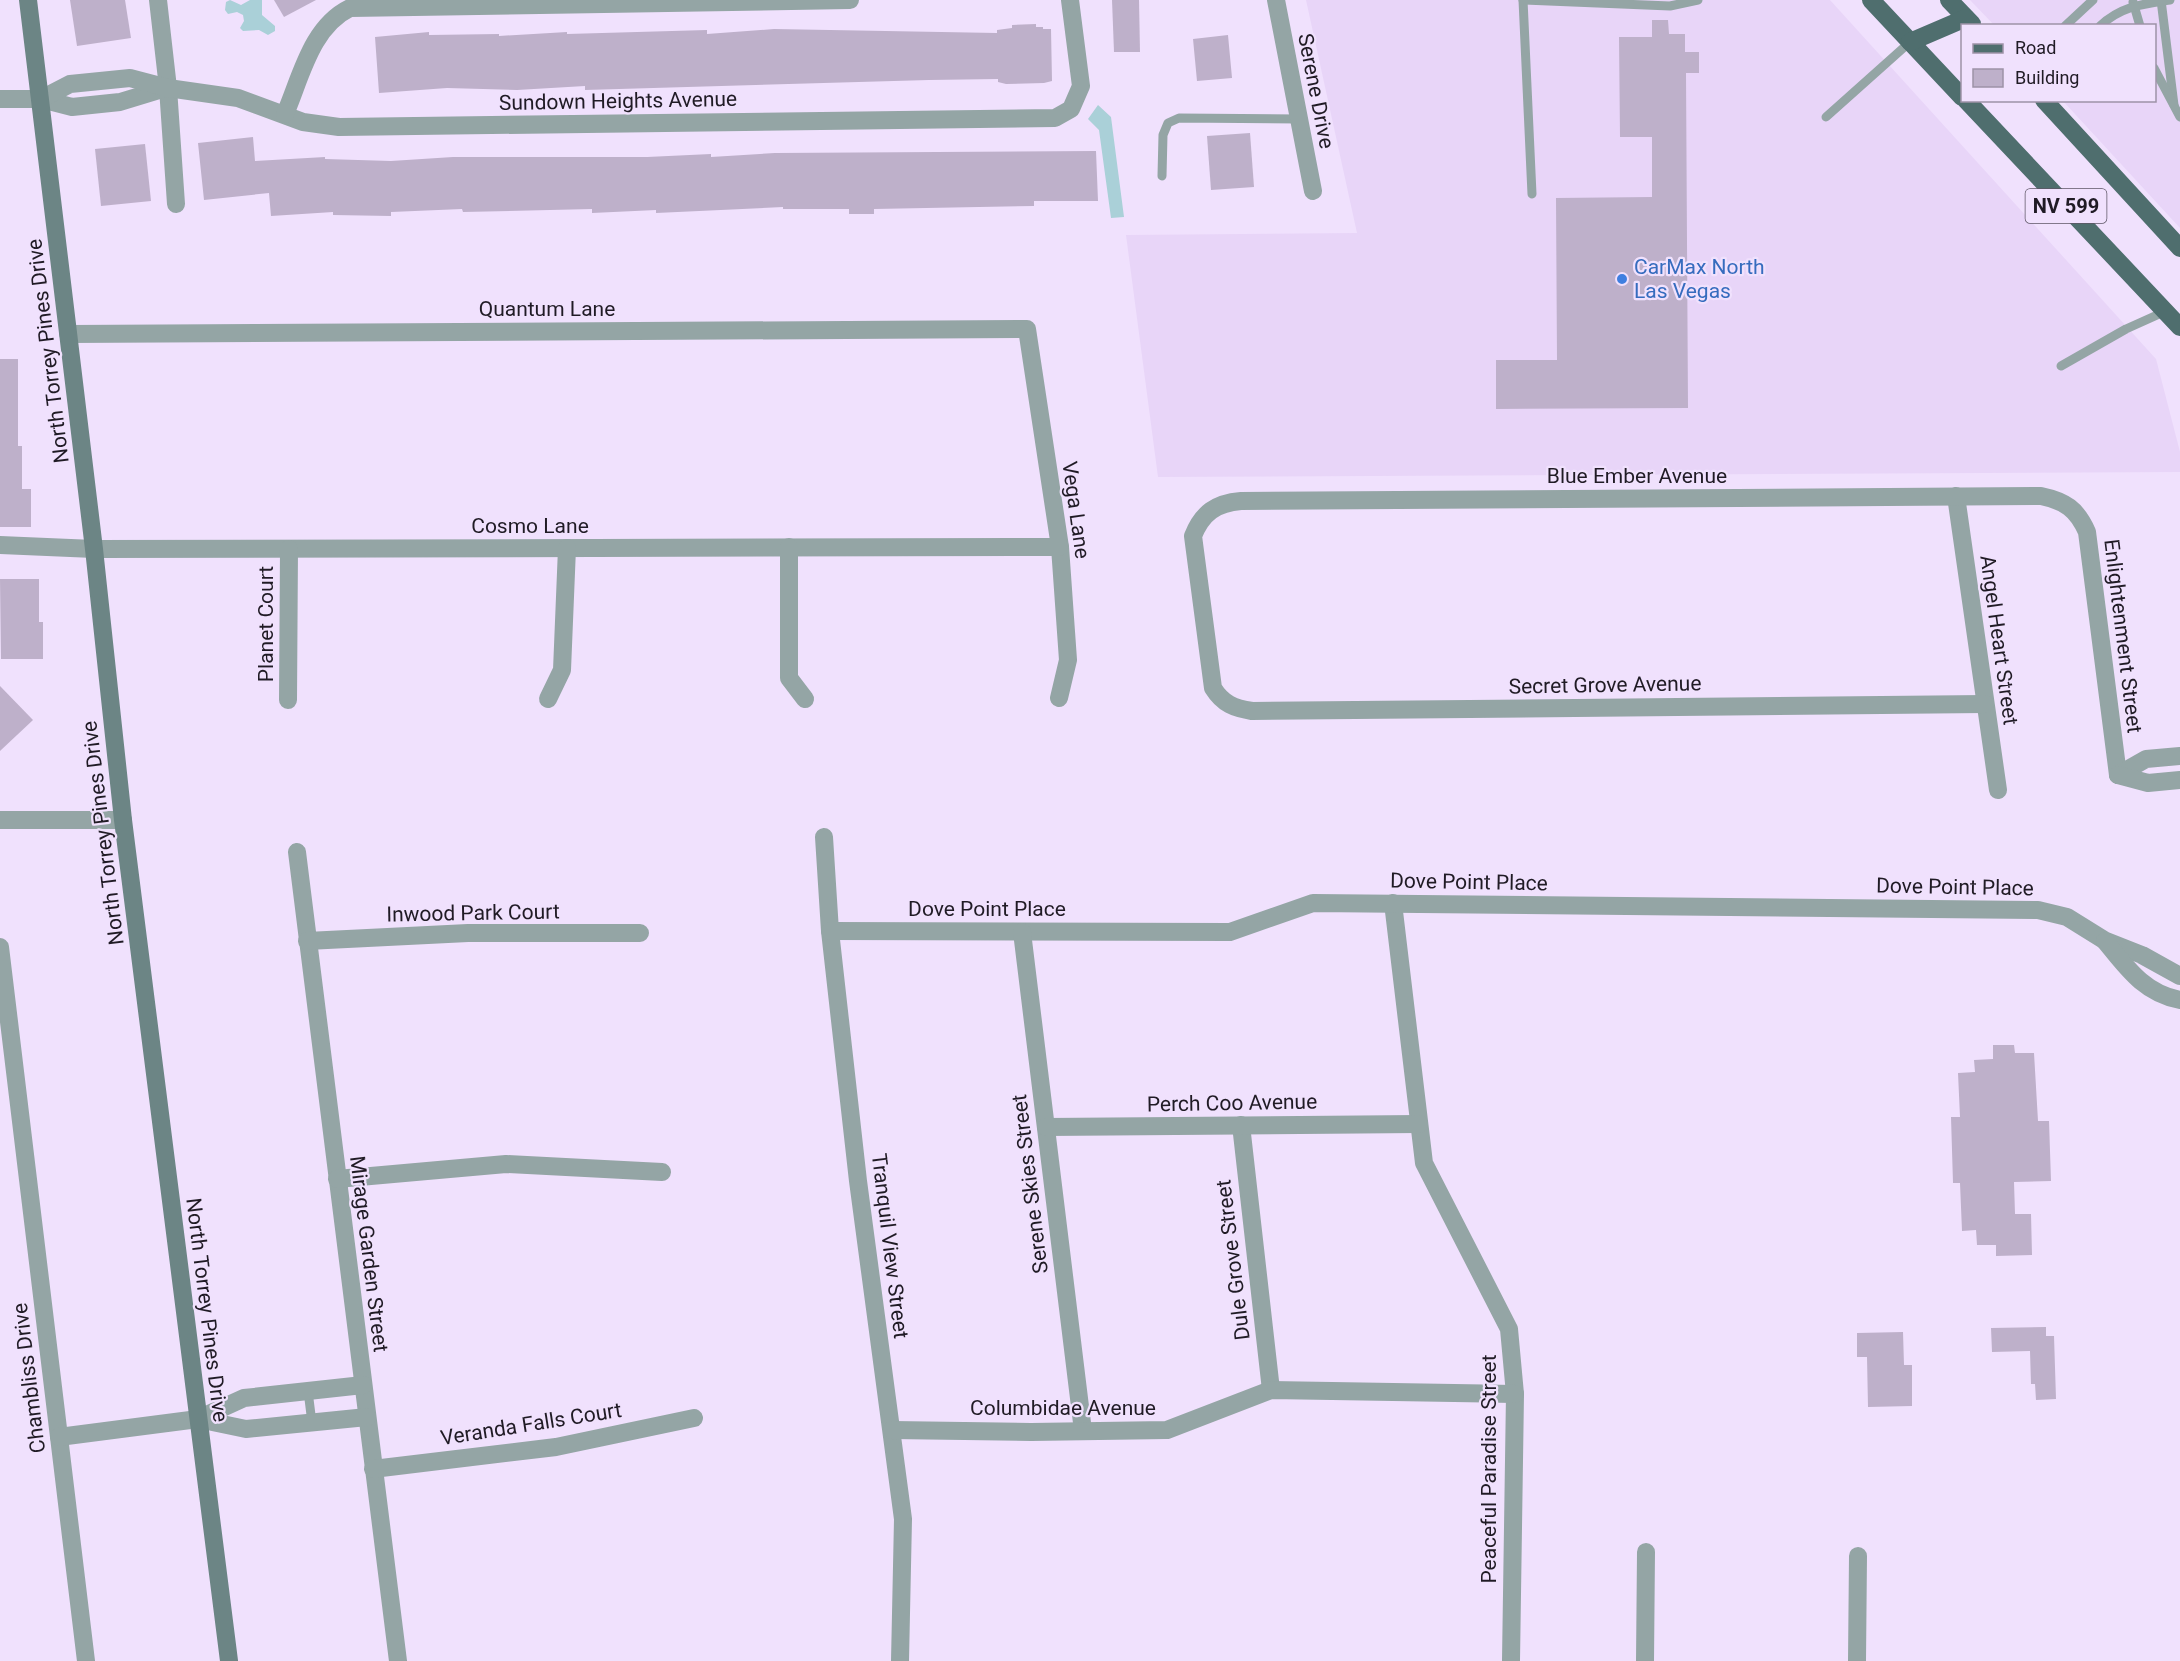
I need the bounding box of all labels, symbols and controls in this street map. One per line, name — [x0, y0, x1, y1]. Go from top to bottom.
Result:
legend — [1961, 24, 2156, 102]
street label: Serene Drive — [1293, 31, 1339, 151]
text: Road — [2015, 37, 2056, 58]
text: Building — [2015, 67, 2079, 88]
street label: Sundown Heights Avenue — [499, 87, 737, 115]
road number: NV 599 — [2026, 189, 2106, 223]
street label: North Torrey Pines Drive — [22, 237, 74, 465]
place label: CarMax North Las Vegas — [1634, 255, 1765, 303]
marker: CarMax North Las Vegas — [1615, 272, 1629, 286]
street label: Quantum Lane — [479, 297, 615, 321]
street label: Vega Lane — [1057, 460, 1095, 560]
street label: Blue Ember Avenue — [1547, 464, 1727, 488]
street label: Cosmo Lane — [471, 514, 589, 538]
street label: Enlightenment Street — [2099, 538, 2147, 735]
street label: Angel Heart Street — [1975, 554, 2023, 727]
street label: Planet Court — [254, 566, 278, 682]
street label: Secret Grove Avenue — [1508, 671, 1702, 699]
street label: North Torrey Pines Drive — [77, 719, 129, 947]
street label: Dove Point Place — [1390, 869, 1548, 895]
street label: Dove Point Place — [1876, 874, 2034, 900]
street label: Dove Point Place — [908, 897, 1066, 921]
street label: Inwood Park Court — [386, 899, 560, 927]
street label: Perch Coo Avenue — [1147, 1090, 1317, 1116]
street label: Serene Skies Street — [1007, 1093, 1053, 1275]
street label: Tranquil View Street — [867, 1152, 913, 1340]
street label: Mirage Garden Street — [345, 1155, 393, 1354]
street label: Dule Grove Street — [1211, 1178, 1255, 1342]
street label: North Torrey Pines Drive — [181, 1196, 233, 1424]
street label: Chambliss Drive — [8, 1302, 50, 1454]
street label: Peaceful Paradise Street — [1477, 1354, 1501, 1584]
street label: Columbidae Avenue — [970, 1396, 1156, 1420]
street label: Veranda Falls Court — [439, 1398, 623, 1450]

